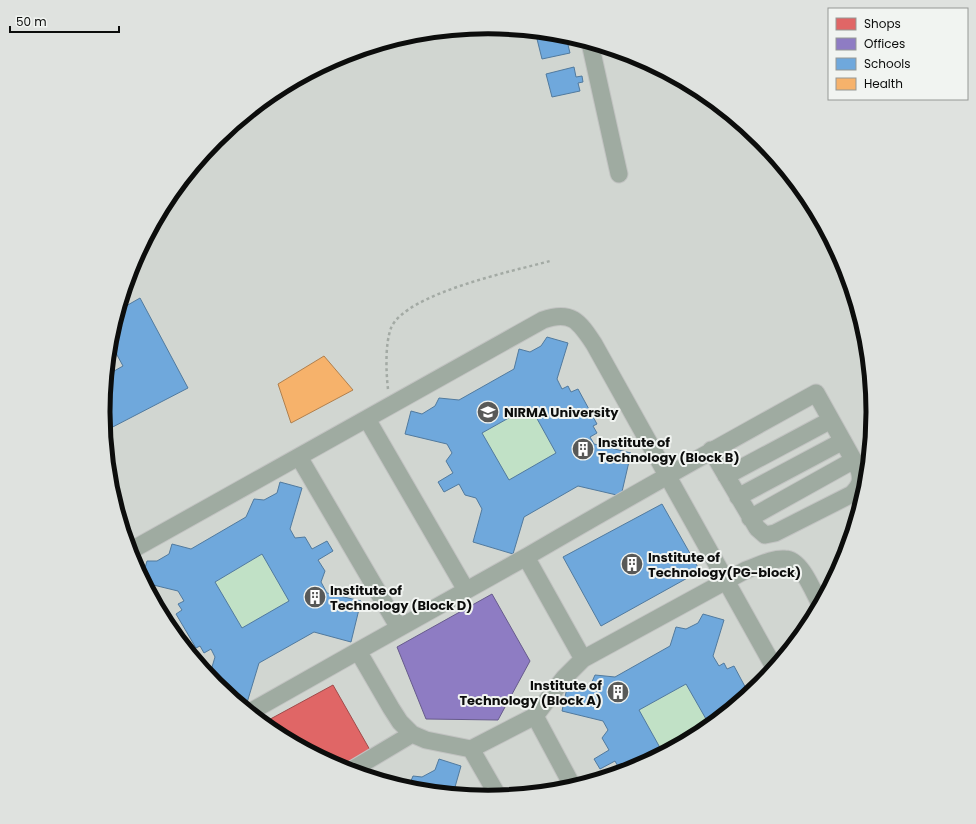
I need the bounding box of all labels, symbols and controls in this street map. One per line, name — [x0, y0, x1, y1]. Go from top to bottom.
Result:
scale bar — [10, 8, 119, 34]
legend — [828, 8, 968, 100]
text: 50 m — [16, 13, 47, 30]
text: Shops — [864, 15, 901, 32]
text: Offices — [864, 35, 905, 52]
text: Schools — [864, 55, 911, 72]
text: Health — [864, 75, 903, 92]
school or university icon: NIRMA University — [475, 399, 501, 425]
place label: NIRMA University — [504, 403, 619, 422]
place label: Institute of Technology (Block B) — [598, 433, 740, 467]
building icon: Institute of Technology (Block B) — [570, 436, 596, 462]
place label: Institute of Technology(PG-block) — [648, 548, 801, 582]
building icon: Institute of Technology(PG-block) — [619, 551, 645, 577]
place label: Institute of Technology (Block D) — [330, 581, 472, 615]
building icon: Institute of Technology (Block D) — [302, 584, 328, 610]
place label: Institute of Technology (Block A) — [459, 676, 602, 710]
building icon: Institute of Technology (Block A) — [605, 679, 631, 705]

